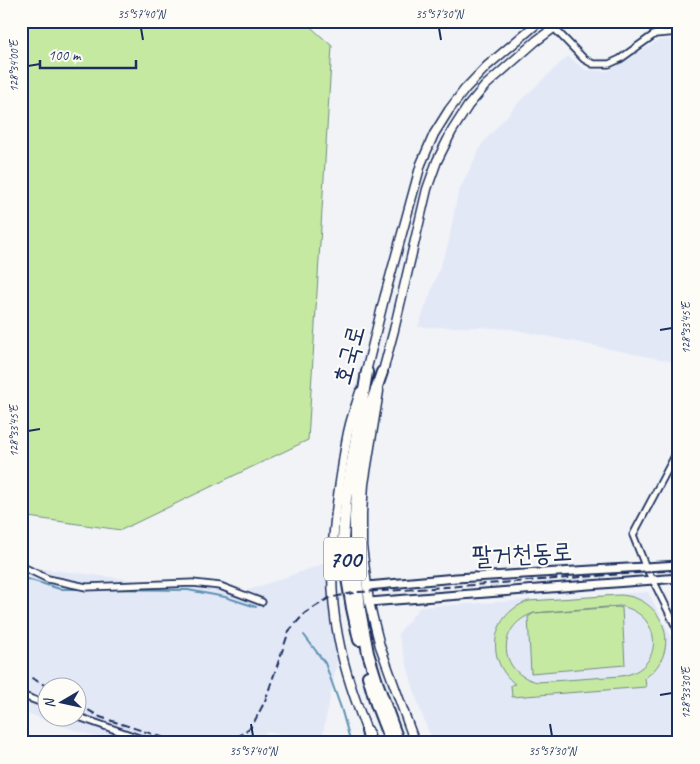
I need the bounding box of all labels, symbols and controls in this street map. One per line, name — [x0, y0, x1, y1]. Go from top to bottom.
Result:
text: 35°57'40"N — [117, 6, 166, 22]
text: 35°57'30"N — [415, 6, 464, 22]
text: 128°34'00"E — [6, 38, 22, 92]
scale bar — [40, 38, 136, 70]
text: 100 m — [48, 46, 82, 65]
text: 128°33'45"E — [678, 300, 694, 354]
street label: 호국로 — [326, 322, 372, 388]
text: 128°33'45"E — [6, 403, 22, 457]
street label: 팔거천동로 — [471, 535, 573, 573]
road number: 700 — [324, 538, 366, 580]
text: 128°33'30"E — [678, 665, 694, 719]
north arrow — [38, 676, 88, 726]
text: N — [40, 696, 59, 710]
text: 35°57'40"N — [229, 743, 278, 759]
text: 35°57'30"N — [528, 743, 577, 759]

